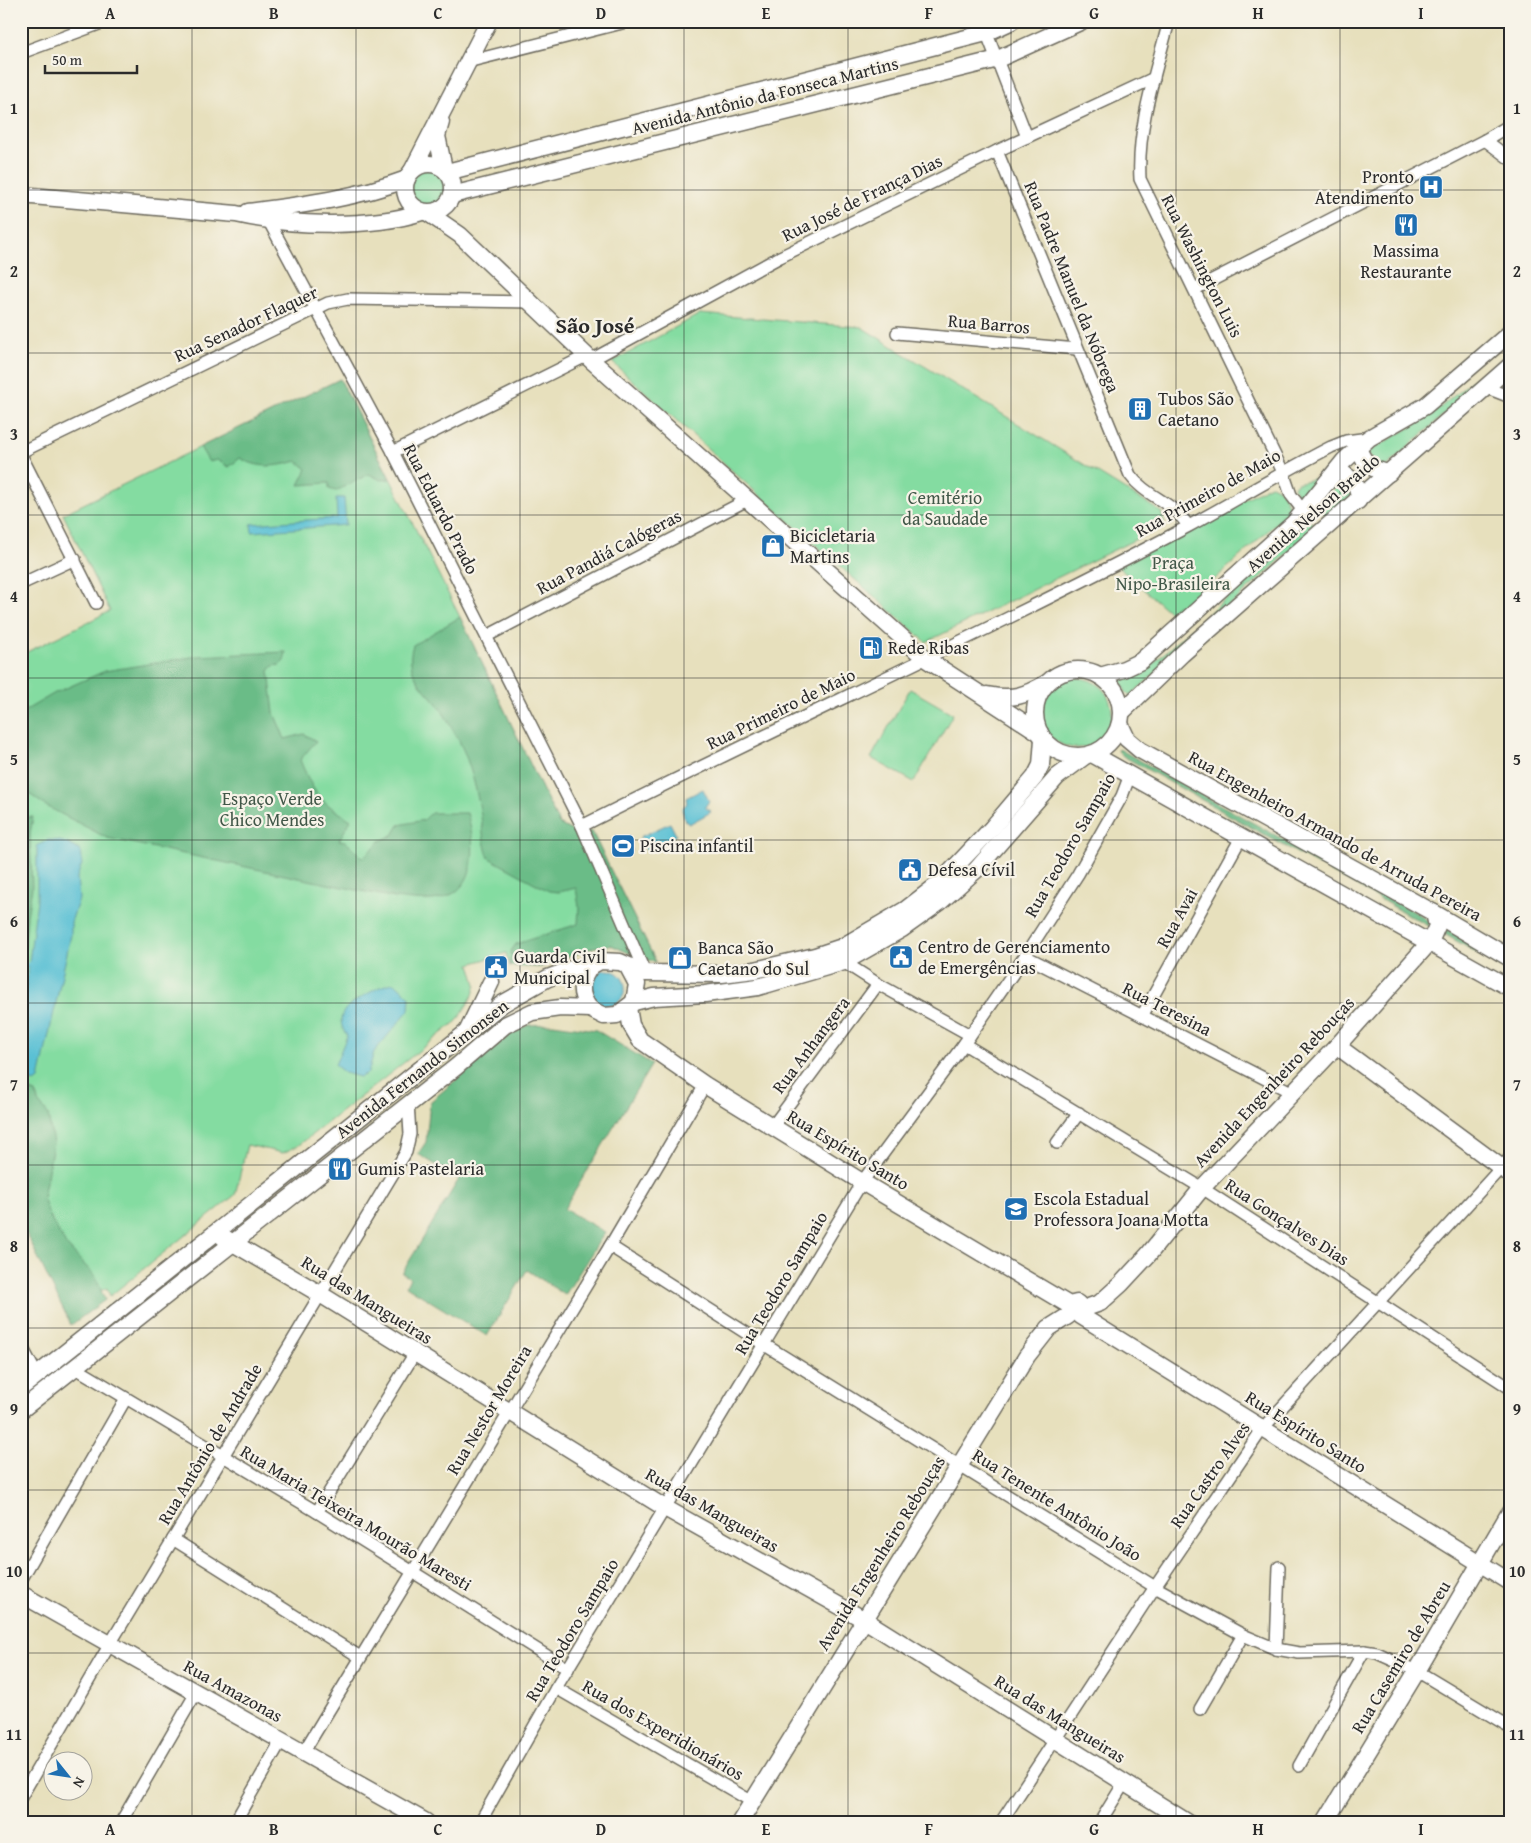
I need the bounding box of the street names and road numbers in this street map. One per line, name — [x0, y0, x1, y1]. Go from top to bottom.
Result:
street label: Avenida Antônio da Fonseca Martins — [629, 49, 901, 142]
street label: Rua José de França Dias — [777, 147, 947, 248]
street label: Rua Padre Manuel da Nóbrega — [1018, 177, 1127, 397]
street label: Rua Washington Luis — [1155, 190, 1250, 342]
street label: Rua Senador Flaquer — [169, 278, 323, 369]
street label: Rua Barros — [947, 306, 1031, 341]
street label: Rua Eduardo Prado — [397, 439, 486, 579]
street label: Rua Primeiro de Maio — [1130, 441, 1285, 544]
street label: Avenida Nelson Braido — [1240, 447, 1386, 578]
street label: Rua Pandiá Calógeras — [531, 502, 686, 601]
street label: Rua Primeiro de Maio — [702, 661, 860, 756]
street label: Rua Engenheiro Armando de Arruda Pereira — [1184, 743, 1487, 928]
street label: Rua Teodoro Sampaio — [1017, 767, 1122, 922]
street label: Rua Avai — [1149, 883, 1204, 953]
street label: Rua Teresina — [1118, 975, 1217, 1043]
street label: Rua Anhangera — [765, 990, 856, 1099]
street label: Avenida Engenheiro Rebouças — [1187, 990, 1360, 1173]
street label: Avenida Fernando Simonsen — [329, 992, 514, 1145]
street label: Rua Espírito Santo — [782, 1102, 915, 1197]
street label: Rua Gonçalves Dias — [1220, 1171, 1355, 1272]
street label: Rua Teodoro Sampaio — [727, 1206, 834, 1360]
street label: Rua das Mangueiras — [296, 1248, 438, 1351]
street label: Rua Nestor Moreira — [439, 1339, 538, 1480]
street label: Rua Antônio de Andrade — [151, 1358, 269, 1530]
street label: Rua Espírito Santo — [1240, 1383, 1372, 1480]
street label: Rua Castro Alves — [1163, 1416, 1256, 1534]
street label: Rua Maria Teixeira Mourão Maresti — [235, 1438, 477, 1598]
street label: Rua Tenente Antônio João — [967, 1441, 1147, 1568]
street label: Avenida Engenheiro Rebouças — [809, 1450, 952, 1656]
street label: Rua das Mangueiras — [640, 1460, 784, 1559]
street label: Rua Teodoro Sampaio — [518, 1553, 625, 1707]
street label: Rua Casemiro de Abreu — [1344, 1575, 1457, 1738]
street label: Rua Amazonas — [179, 1652, 288, 1729]
street label: Rua das Mangueiras — [989, 1667, 1131, 1770]
street label: Rua dos Experidionários — [577, 1672, 749, 1787]

